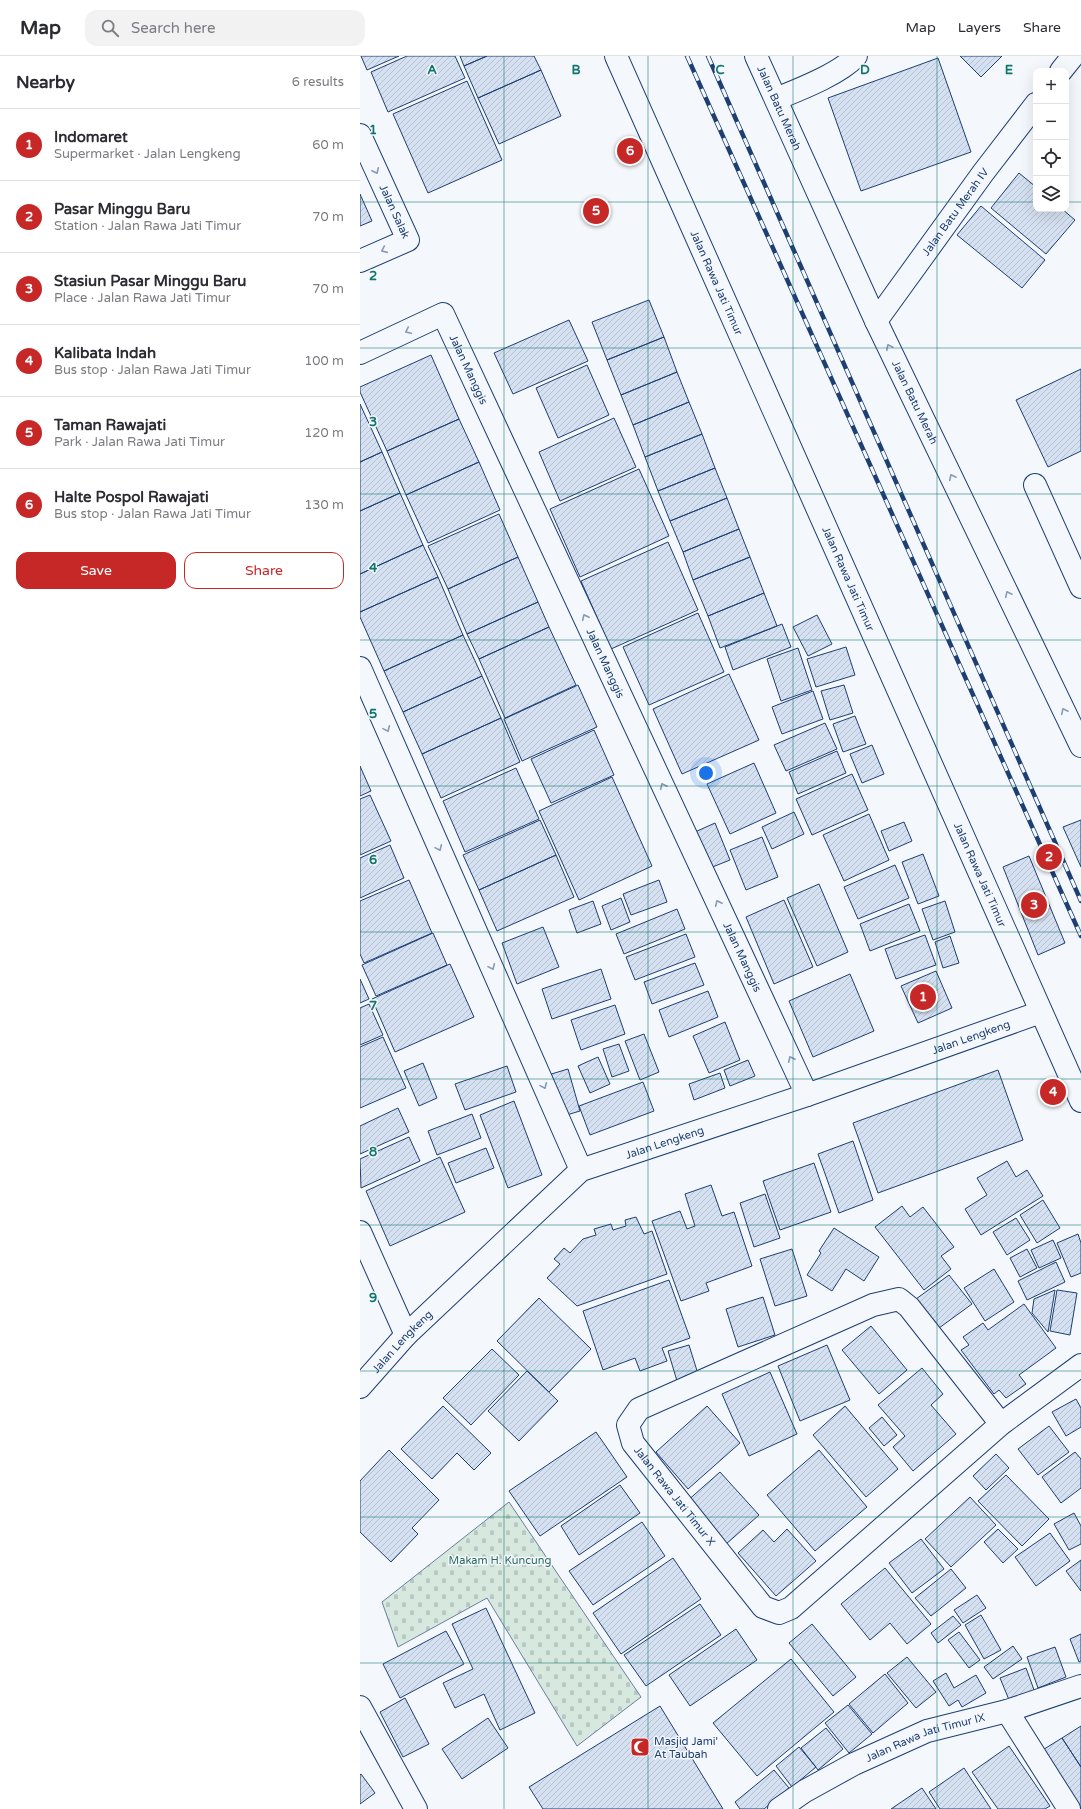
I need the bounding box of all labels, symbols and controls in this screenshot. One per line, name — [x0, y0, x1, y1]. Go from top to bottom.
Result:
search box — [85, 10, 365, 46]
text: Map — [20, 17, 61, 39]
icon: search — [99, 17, 121, 39]
text: Search here — [131, 19, 215, 37]
text: Map — [906, 19, 936, 36]
text: Layers — [958, 19, 1001, 36]
text: Share — [1023, 19, 1061, 36]
text: A — [427, 62, 437, 78]
text: B — [571, 62, 581, 78]
text: C — [715, 62, 725, 78]
text: D — [860, 62, 870, 78]
text: E — [1005, 62, 1013, 78]
street label: Jalan Batu Merah — [754, 64, 804, 152]
map controls — [1033, 68, 1069, 212]
button: + — [1033, 68, 1069, 104]
text: Nearby — [16, 72, 75, 93]
text: 6 results — [292, 74, 344, 90]
button: − — [1033, 104, 1069, 140]
text: 1 — [369, 122, 377, 138]
text: Indomaret — [54, 128, 128, 146]
pin: 6 — [617, 136, 643, 166]
text: 1 — [25, 137, 33, 153]
text: 60 m — [312, 137, 344, 153]
button: locate — [1033, 140, 1069, 176]
text: Supermarket · Jalan Lengkeng — [54, 146, 241, 162]
street label: Jalan Batu Merah IV — [920, 165, 992, 258]
one-way arrow — [371, 166, 379, 174]
button: layers — [1033, 176, 1069, 212]
street label: Jalan Salak — [377, 183, 412, 241]
pin: 5 — [583, 196, 609, 226]
text: Pasar Minggu Baru — [54, 200, 190, 218]
text: 2 — [25, 209, 33, 225]
text: 70 m — [312, 209, 344, 225]
text: Station · Jalan Rawa Jati Timur — [54, 218, 241, 234]
street label: Jalan Rawa Jati Timur — [687, 229, 746, 338]
one-way arrow — [381, 246, 388, 254]
text: 2 — [369, 268, 377, 284]
text: Stasiun Pasar Minggu Baru — [54, 272, 246, 290]
text: 3 — [25, 281, 33, 297]
text: 70 m — [312, 281, 344, 297]
text: Place · Jalan Rawa Jati Timur — [54, 290, 231, 306]
one-way arrow — [405, 326, 412, 334]
street label: Jalan Manggis — [447, 333, 490, 407]
text: Kalibata Indah — [54, 344, 156, 362]
one-way arrow — [886, 344, 894, 351]
text: 4 — [25, 353, 33, 369]
text: 100 m — [304, 353, 344, 369]
street label: Jalan Batu Merah — [889, 358, 940, 446]
text: Bus stop · Jalan Rawa Jati Timur — [54, 362, 251, 378]
text: 3 — [369, 414, 377, 430]
text: Taman Rawajati — [54, 416, 166, 434]
text: 5 — [25, 425, 33, 441]
text: 120 m — [304, 425, 344, 441]
text: Park · Jalan Rawa Jati Timur — [54, 434, 225, 450]
one-way arrow — [949, 474, 956, 481]
text: Halte Pospol Rawajati — [54, 488, 209, 506]
text: 6 — [25, 497, 33, 513]
text: 130 m — [304, 497, 344, 513]
text: Bus stop · Jalan Rawa Jati Timur — [54, 506, 251, 522]
street label: Jalan Rawa Jati Timur — [819, 525, 877, 634]
button: Save — [16, 552, 176, 589]
button: Share — [184, 552, 344, 589]
text: 4 — [369, 560, 378, 576]
one-way arrow — [1005, 591, 1013, 598]
one-way arrow — [582, 614, 590, 621]
street label: Jalan Manggis — [584, 627, 627, 700]
text: 5 — [369, 706, 377, 722]
one-way arrow — [1061, 708, 1069, 715]
one-way arrow — [382, 725, 390, 732]
your location — [696, 763, 716, 783]
one-way arrow — [660, 782, 668, 790]
street label: Jalan Rawa Jati Timur — [951, 821, 1009, 930]
pin: 2 — [1036, 842, 1062, 872]
one-way arrow — [435, 844, 443, 851]
text: 6 — [369, 852, 377, 868]
pin: 3 — [1021, 890, 1047, 920]
one-way arrow — [715, 900, 723, 908]
street label: Jalan Manggis — [720, 920, 764, 994]
one-way arrow — [487, 963, 495, 970]
pin: 1 — [910, 982, 936, 1012]
text: 7 — [369, 998, 377, 1014]
street label: Jalan Lengkeng — [930, 1017, 1012, 1057]
one-way arrow — [788, 1056, 796, 1064]
pin: 4 — [1040, 1077, 1066, 1107]
one-way arrow — [539, 1082, 547, 1089]
street label: Jalan Lengkeng — [624, 1124, 706, 1162]
text: 8 — [369, 1144, 377, 1160]
text: 9 — [369, 1290, 377, 1306]
street label: Jalan Lengkeng — [369, 1308, 435, 1376]
street label: Jalan Rawa Jati Timur X — [631, 1444, 718, 1548]
park label: Makam H. Kuncung — [449, 1554, 551, 1567]
street label: Jalan Rawa Jati Timur IX — [864, 1711, 986, 1765]
place label: Masjid Jami' At Taubah — [654, 1735, 718, 1761]
mosque icon: Masjid Jami' At Taubah — [629, 1736, 651, 1758]

